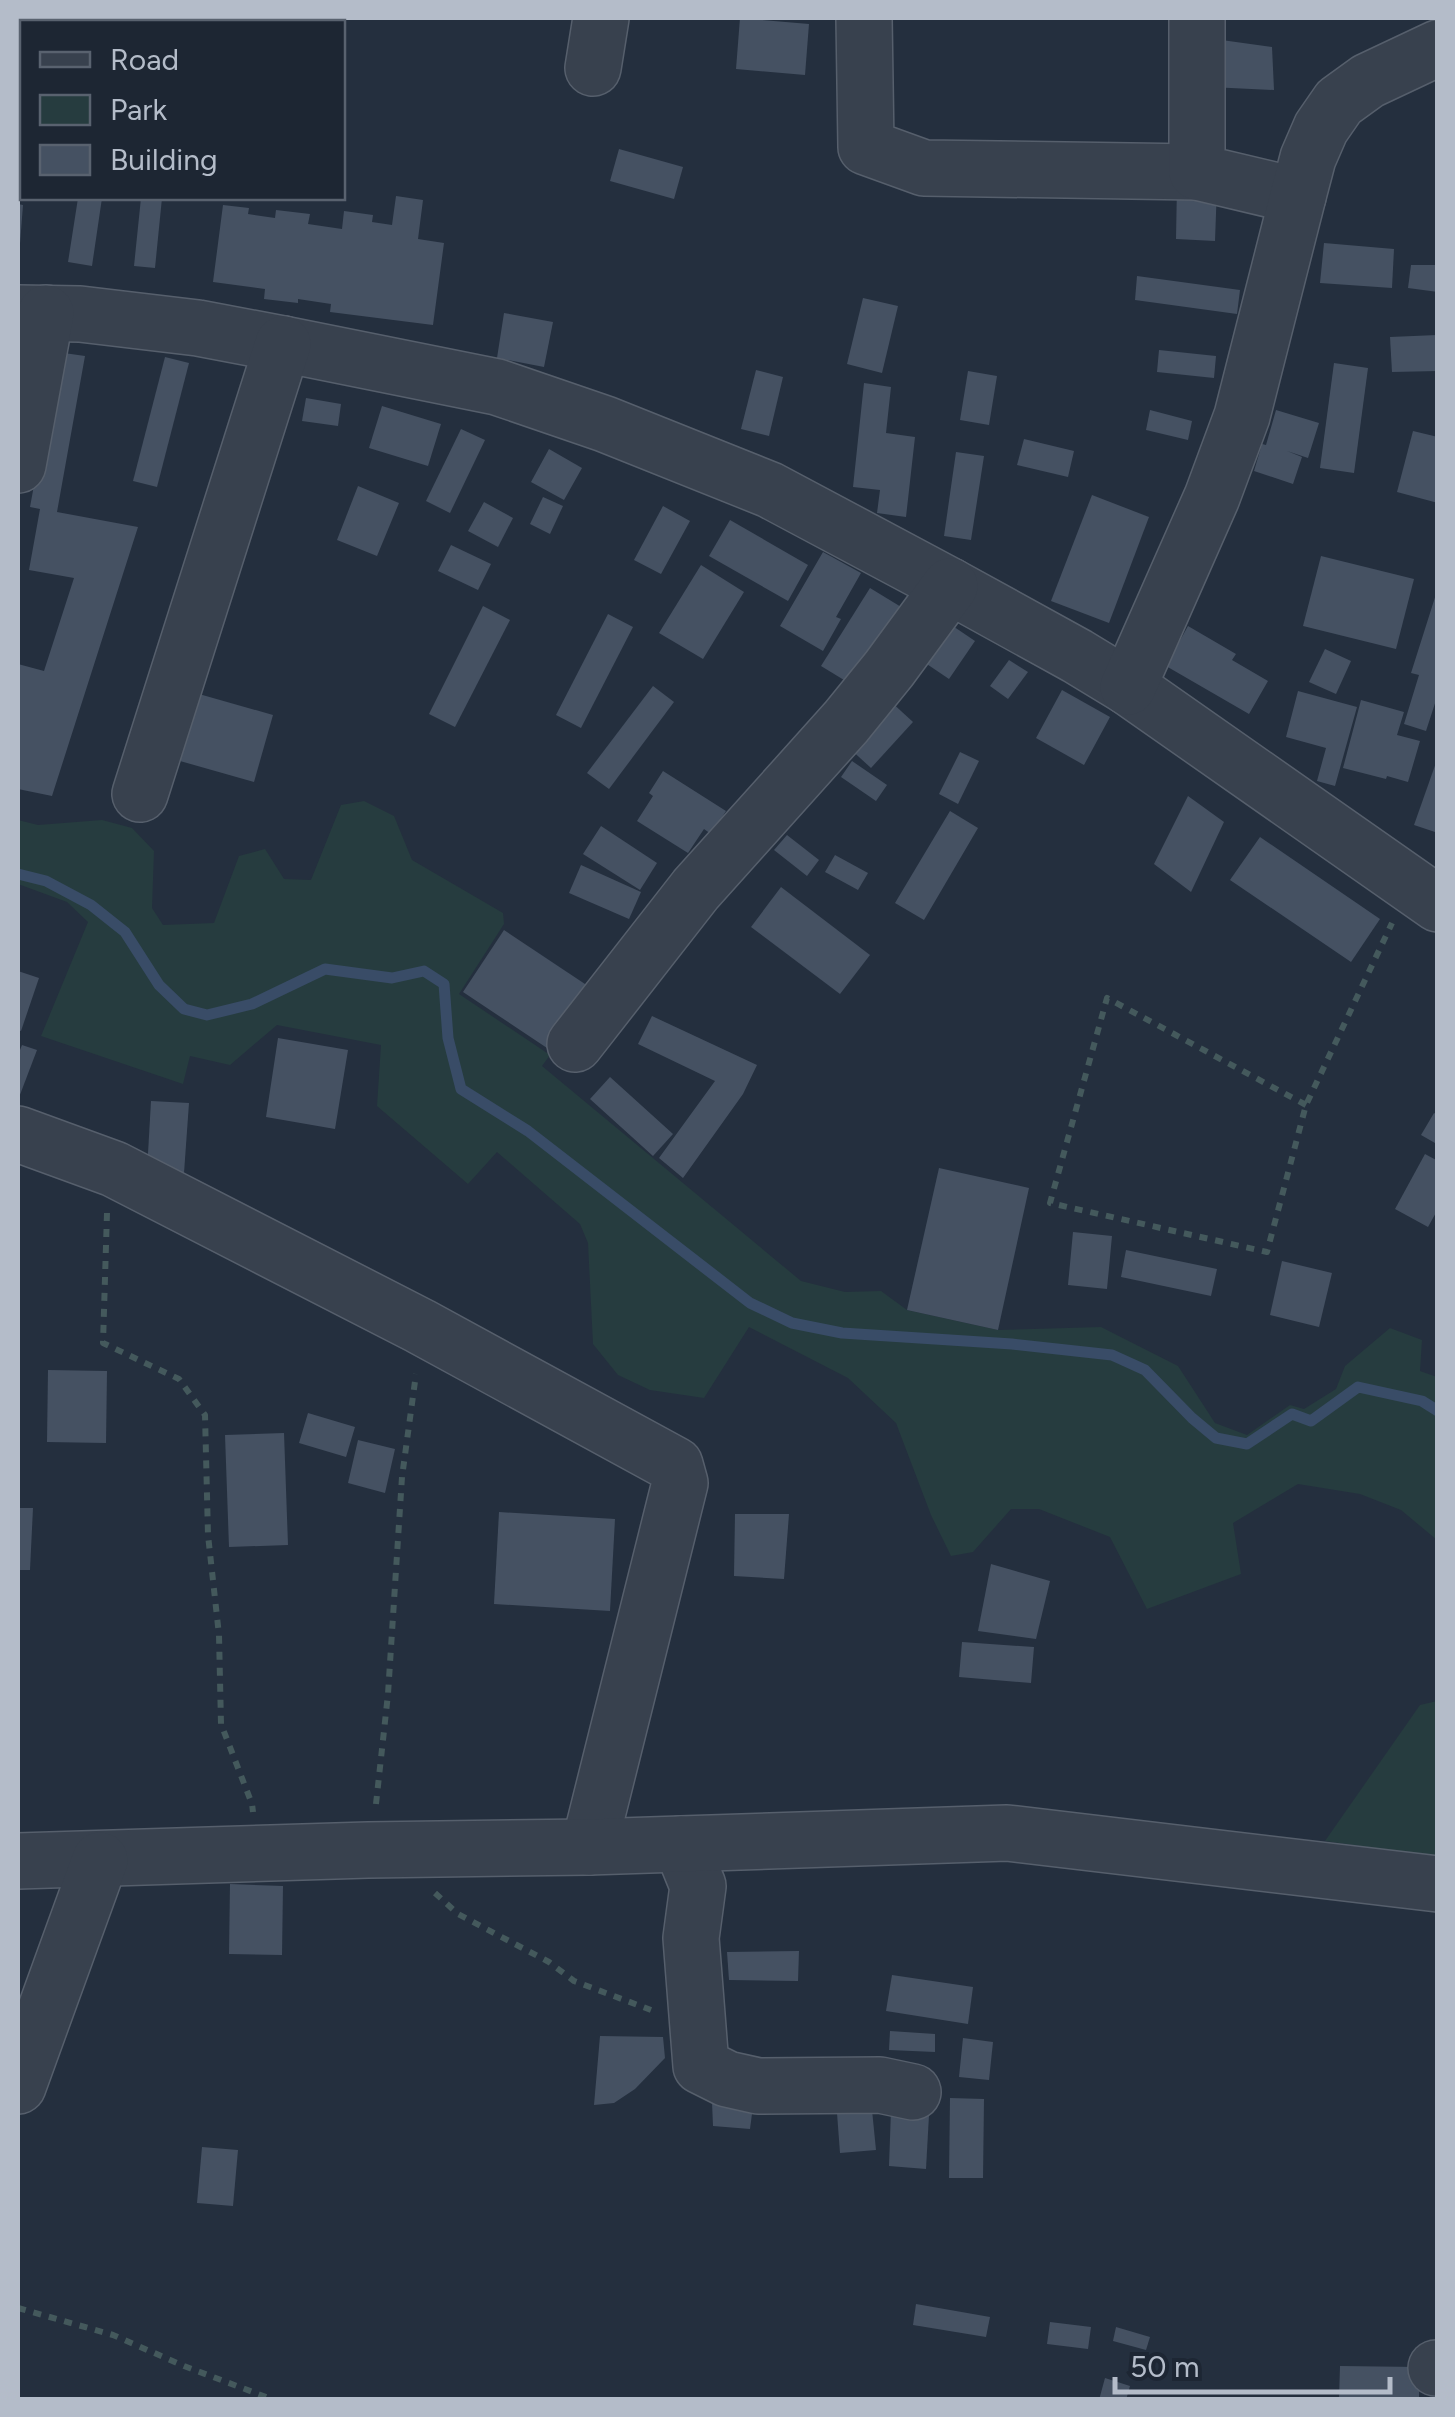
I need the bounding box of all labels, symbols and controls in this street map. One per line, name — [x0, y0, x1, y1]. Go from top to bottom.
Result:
legend — [20, 20, 345, 200]
text: Road — [110, 41, 179, 78]
text: Park — [110, 91, 168, 128]
text: Building — [110, 141, 218, 178]
scale bar — [1115, 2332, 1390, 2394]
text: 50 m — [1130, 2348, 1199, 2385]

